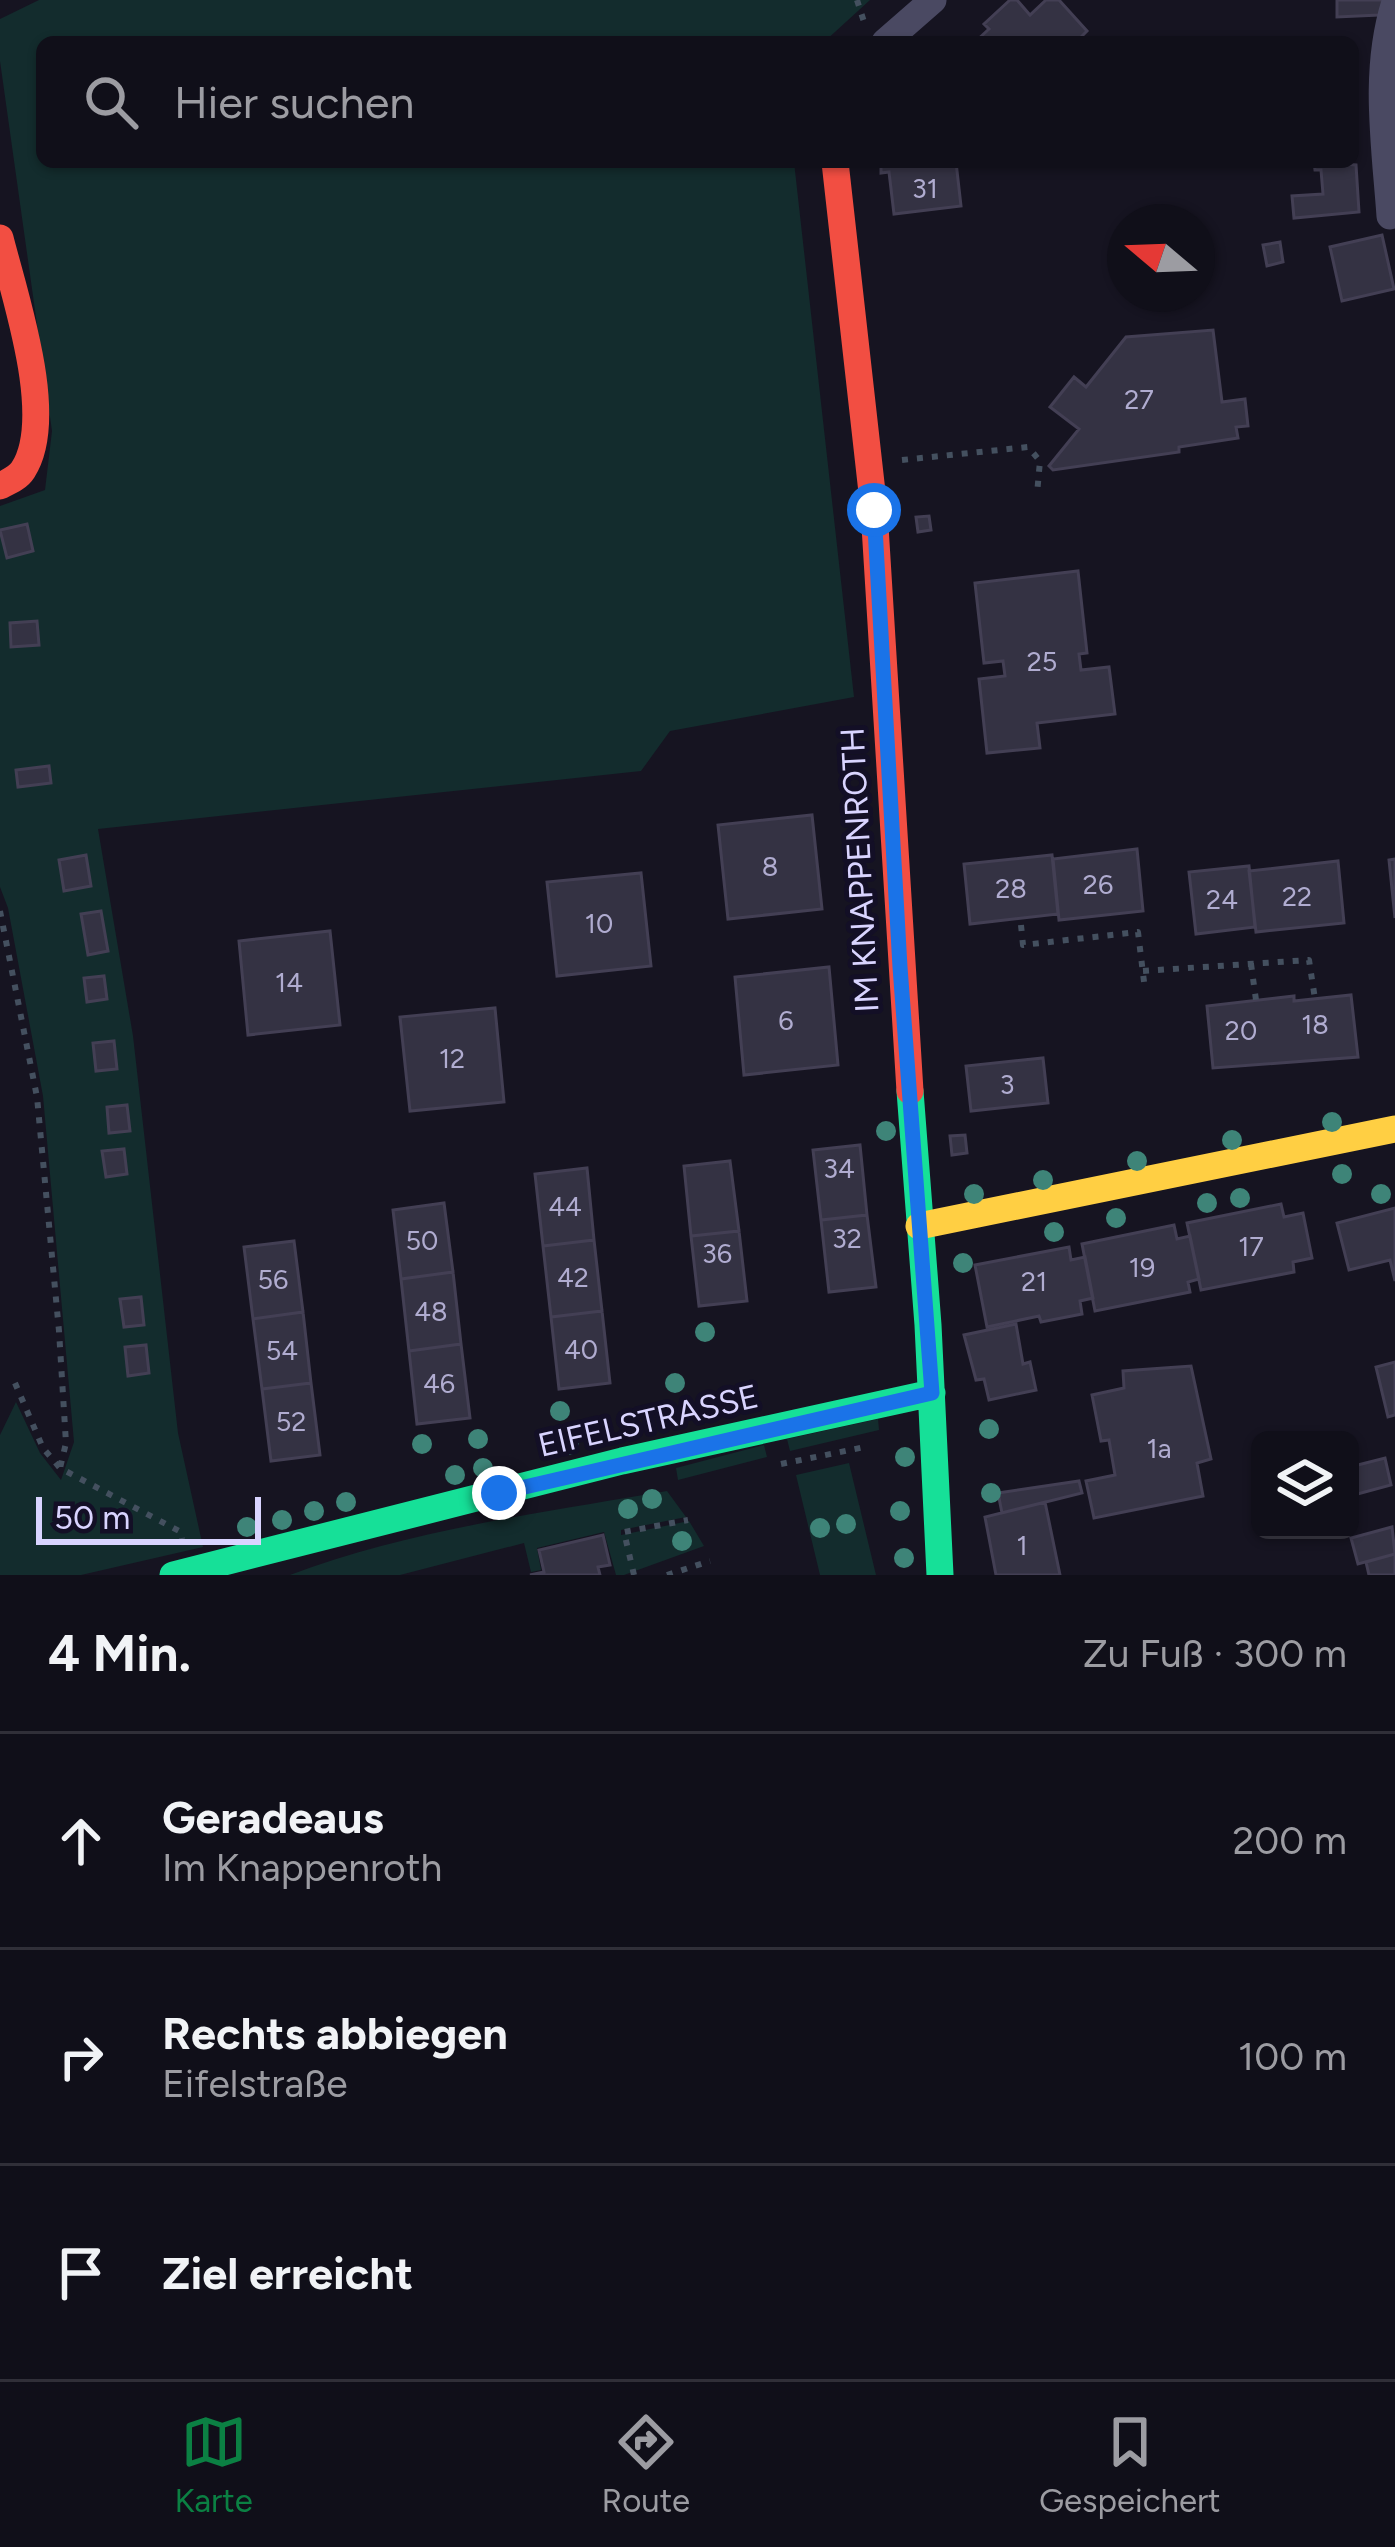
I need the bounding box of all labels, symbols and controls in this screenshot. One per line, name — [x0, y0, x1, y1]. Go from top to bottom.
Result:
search box — [36, 36, 1359, 168]
icon: search — [78, 69, 144, 135]
text: Hier suchen — [174, 75, 414, 129]
house number: 31 — [912, 172, 938, 205]
north arrow — [1107, 204, 1215, 312]
house number: 27 — [1124, 383, 1154, 416]
route start — [847, 483, 901, 537]
house number: 25 — [1027, 645, 1057, 678]
street label: IM KNAPPENROTH — [833, 727, 886, 1013]
house number: 8 — [762, 850, 778, 883]
house number: 26 — [1083, 868, 1113, 901]
house number: 28 — [995, 872, 1027, 905]
house number: 22 — [1282, 880, 1312, 913]
house number: 24 — [1206, 883, 1238, 916]
house number: 10 — [585, 907, 613, 940]
house number: 14 — [275, 966, 303, 999]
house number: 6 — [778, 1004, 794, 1037]
house number: 18 — [1301, 1008, 1329, 1041]
house number: 20 — [1225, 1014, 1257, 1047]
house number: 12 — [439, 1042, 465, 1075]
house number: 3 — [1000, 1068, 1014, 1101]
house number: 34 — [823, 1152, 855, 1185]
house number: 44 — [548, 1190, 582, 1223]
house number: 32 — [832, 1222, 862, 1255]
house number: 50 — [406, 1224, 438, 1257]
house number: 17 — [1238, 1230, 1264, 1263]
house number: 36 — [702, 1237, 732, 1270]
house number: 19 — [1129, 1251, 1155, 1284]
house number: 42 — [557, 1261, 589, 1294]
house number: 56 — [258, 1263, 288, 1296]
house number: 21 — [1021, 1265, 1047, 1298]
house number: 48 — [414, 1295, 448, 1328]
house number: 40 — [564, 1333, 598, 1366]
house number: 54 — [266, 1334, 298, 1367]
house number: 46 — [423, 1367, 455, 1400]
street label: EIFELSTRASSE — [534, 1376, 762, 1465]
house number: 52 — [276, 1405, 306, 1438]
map controls — [1251, 1431, 1359, 1539]
button: layers — [1251, 1431, 1359, 1539]
house number: 1a — [1147, 1432, 1171, 1465]
route end — [472, 1466, 526, 1520]
scale bar — [36, 1491, 261, 1544]
text: 50 m — [54, 1498, 130, 1537]
house number: 1 — [1016, 1529, 1028, 1562]
text: 4 Min. — [48, 1623, 191, 1684]
text: Zu Fuß · 300 m — [1083, 1630, 1347, 1677]
text: Geradeaus — [162, 1790, 384, 1844]
icon: ahead — [48, 1808, 114, 1874]
text: 200 m — [1232, 1817, 1347, 1864]
text: Im Knappenroth — [162, 1844, 442, 1891]
text: Rechts abbiegen — [162, 2006, 508, 2060]
icon: right — [48, 2024, 114, 2090]
text: 100 m — [1238, 2033, 1347, 2080]
text: Eifelstraße — [162, 2060, 348, 2107]
icon: arrive — [48, 2240, 114, 2306]
text: Ziel erreicht — [162, 2246, 413, 2300]
tab: Karte — [174, 2409, 253, 2520]
tab: Route — [602, 2409, 690, 2520]
tab: Gespeichert — [1039, 2409, 1221, 2520]

